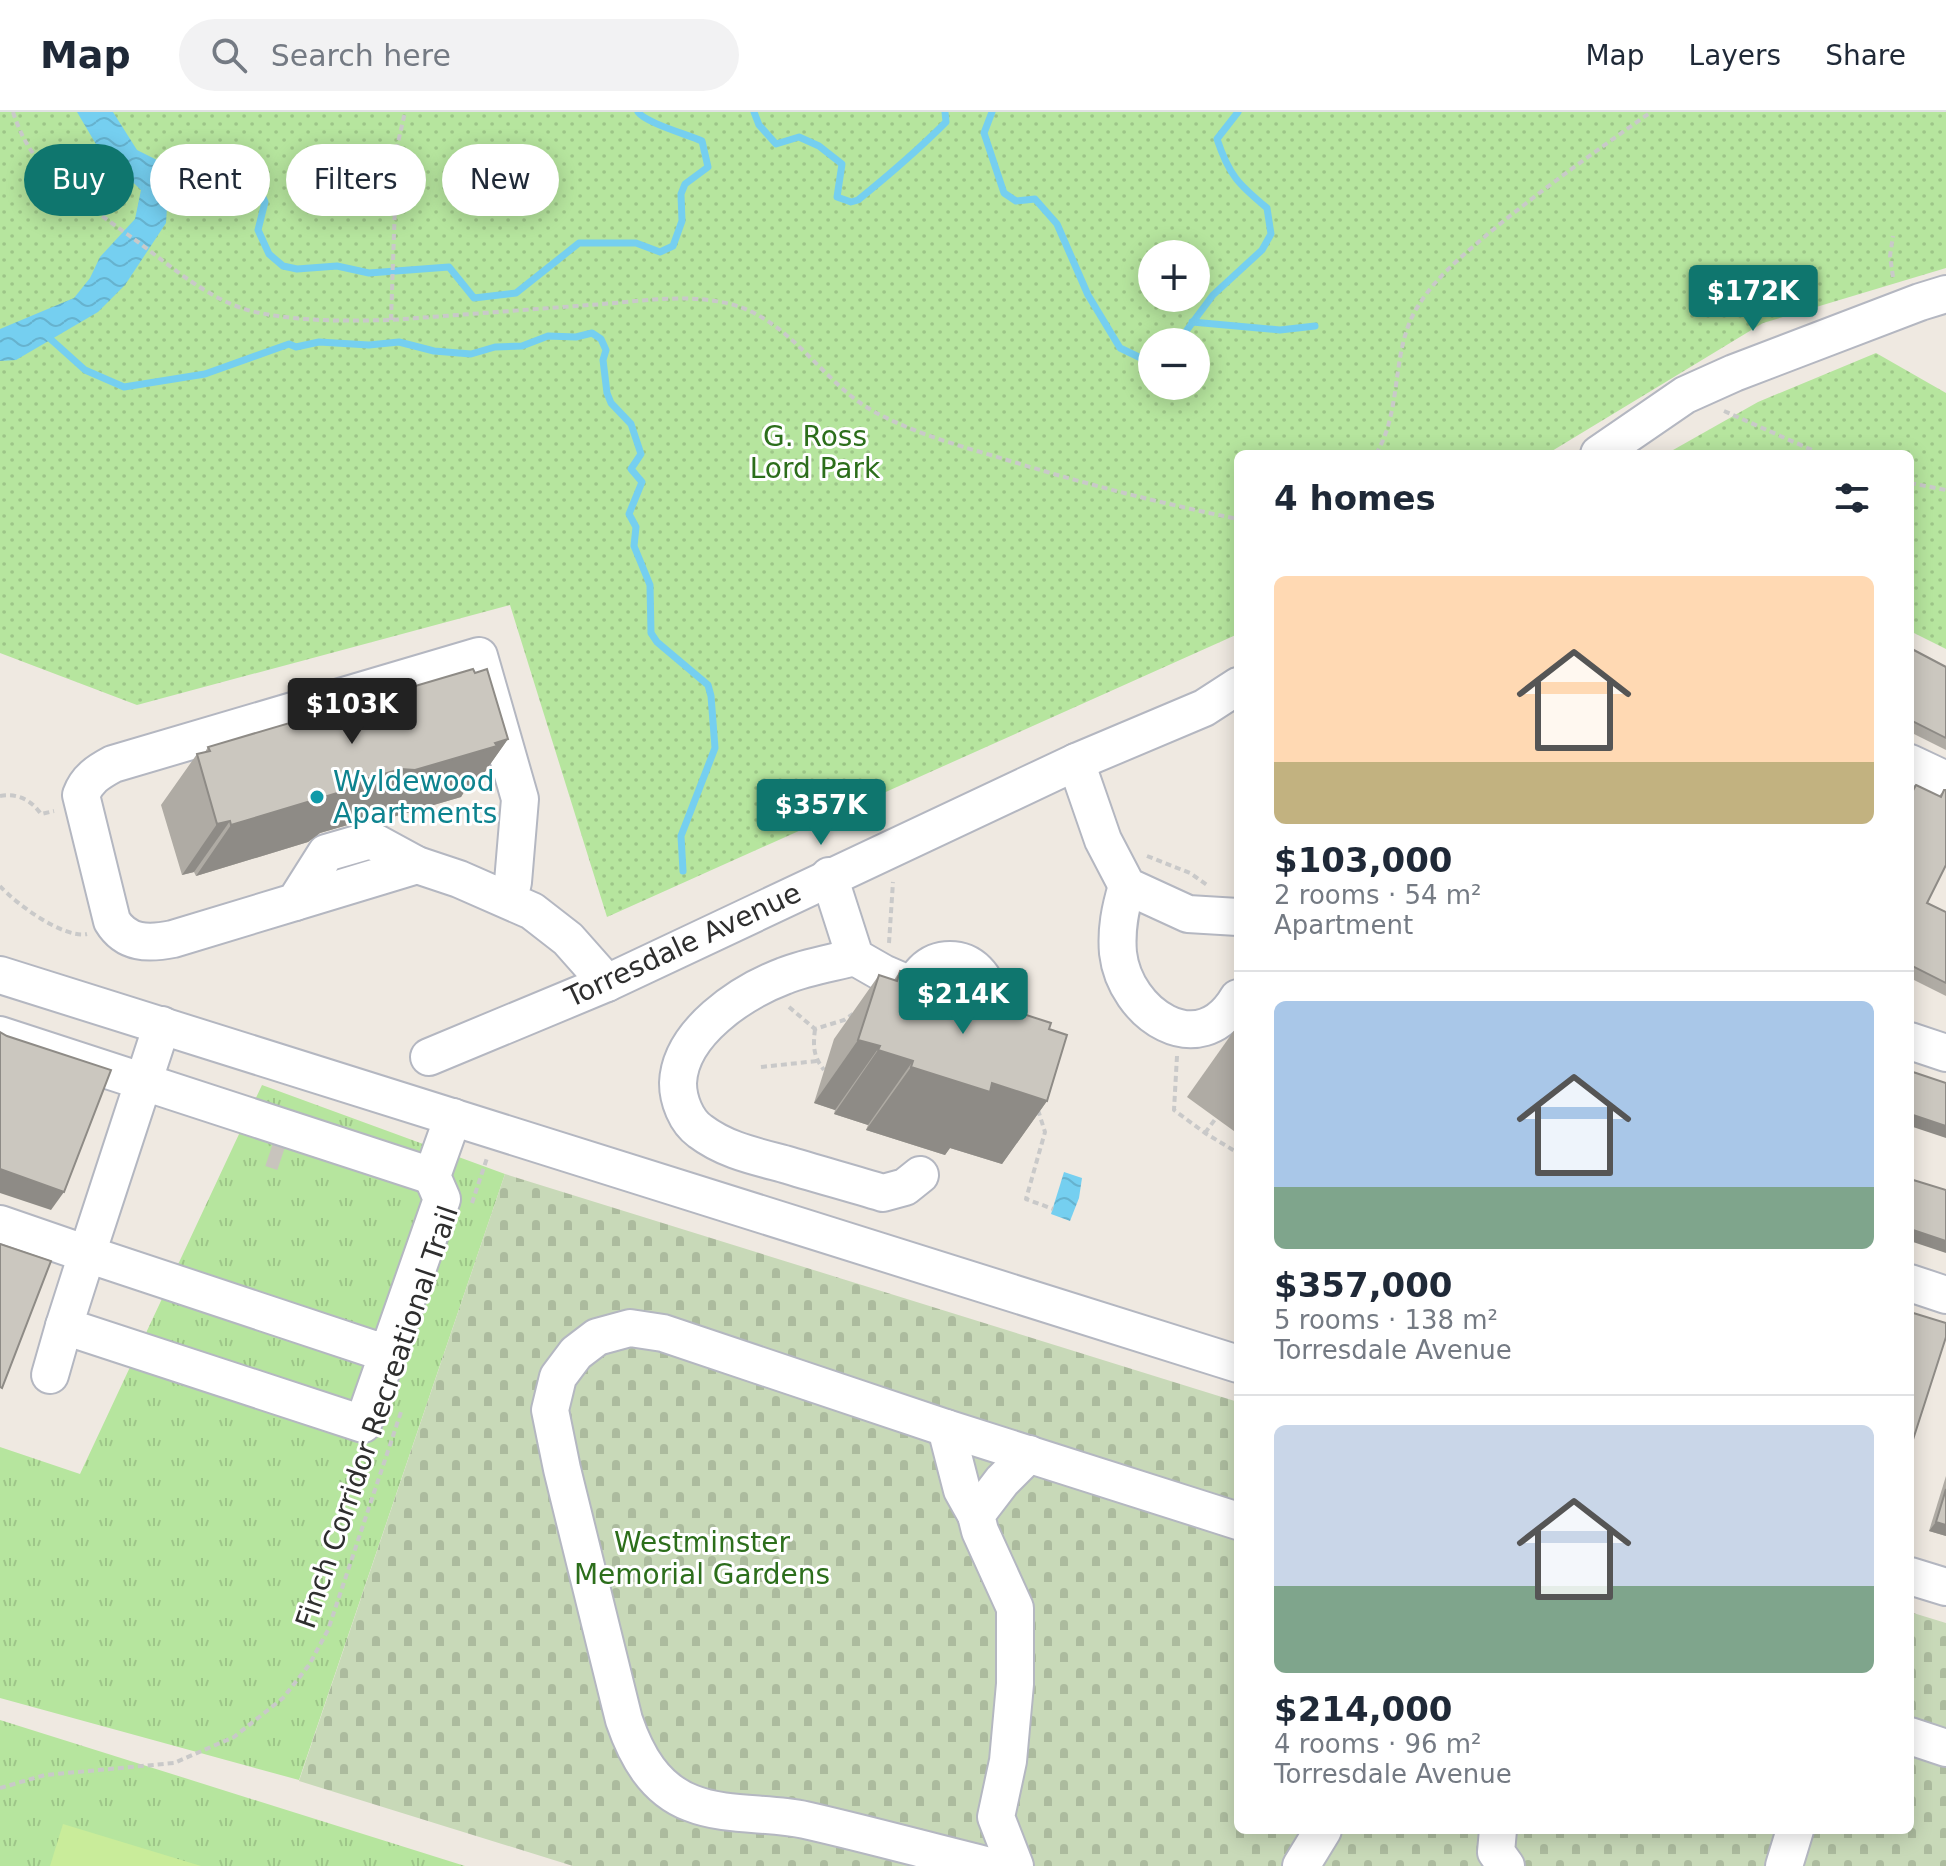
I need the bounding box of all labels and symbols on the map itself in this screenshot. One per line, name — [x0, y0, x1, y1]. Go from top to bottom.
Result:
pin: $172K — [1697, 265, 1809, 333]
park label: G. Ross Lord Park — [750, 420, 881, 485]
pin: $103K — [296, 678, 408, 746]
place label: Wyldewood Apartments — [333, 765, 497, 830]
pin: $357K — [765, 779, 877, 847]
marker: Wyldewood Apartments — [308, 788, 326, 806]
street label: Torresdale Avenue — [559, 876, 806, 1014]
pin: $214K — [907, 968, 1019, 1036]
street label: Finch Corridor Recreational Trail — [289, 1201, 465, 1633]
park label: Westminster Memorial Gardens — [574, 1526, 830, 1591]

